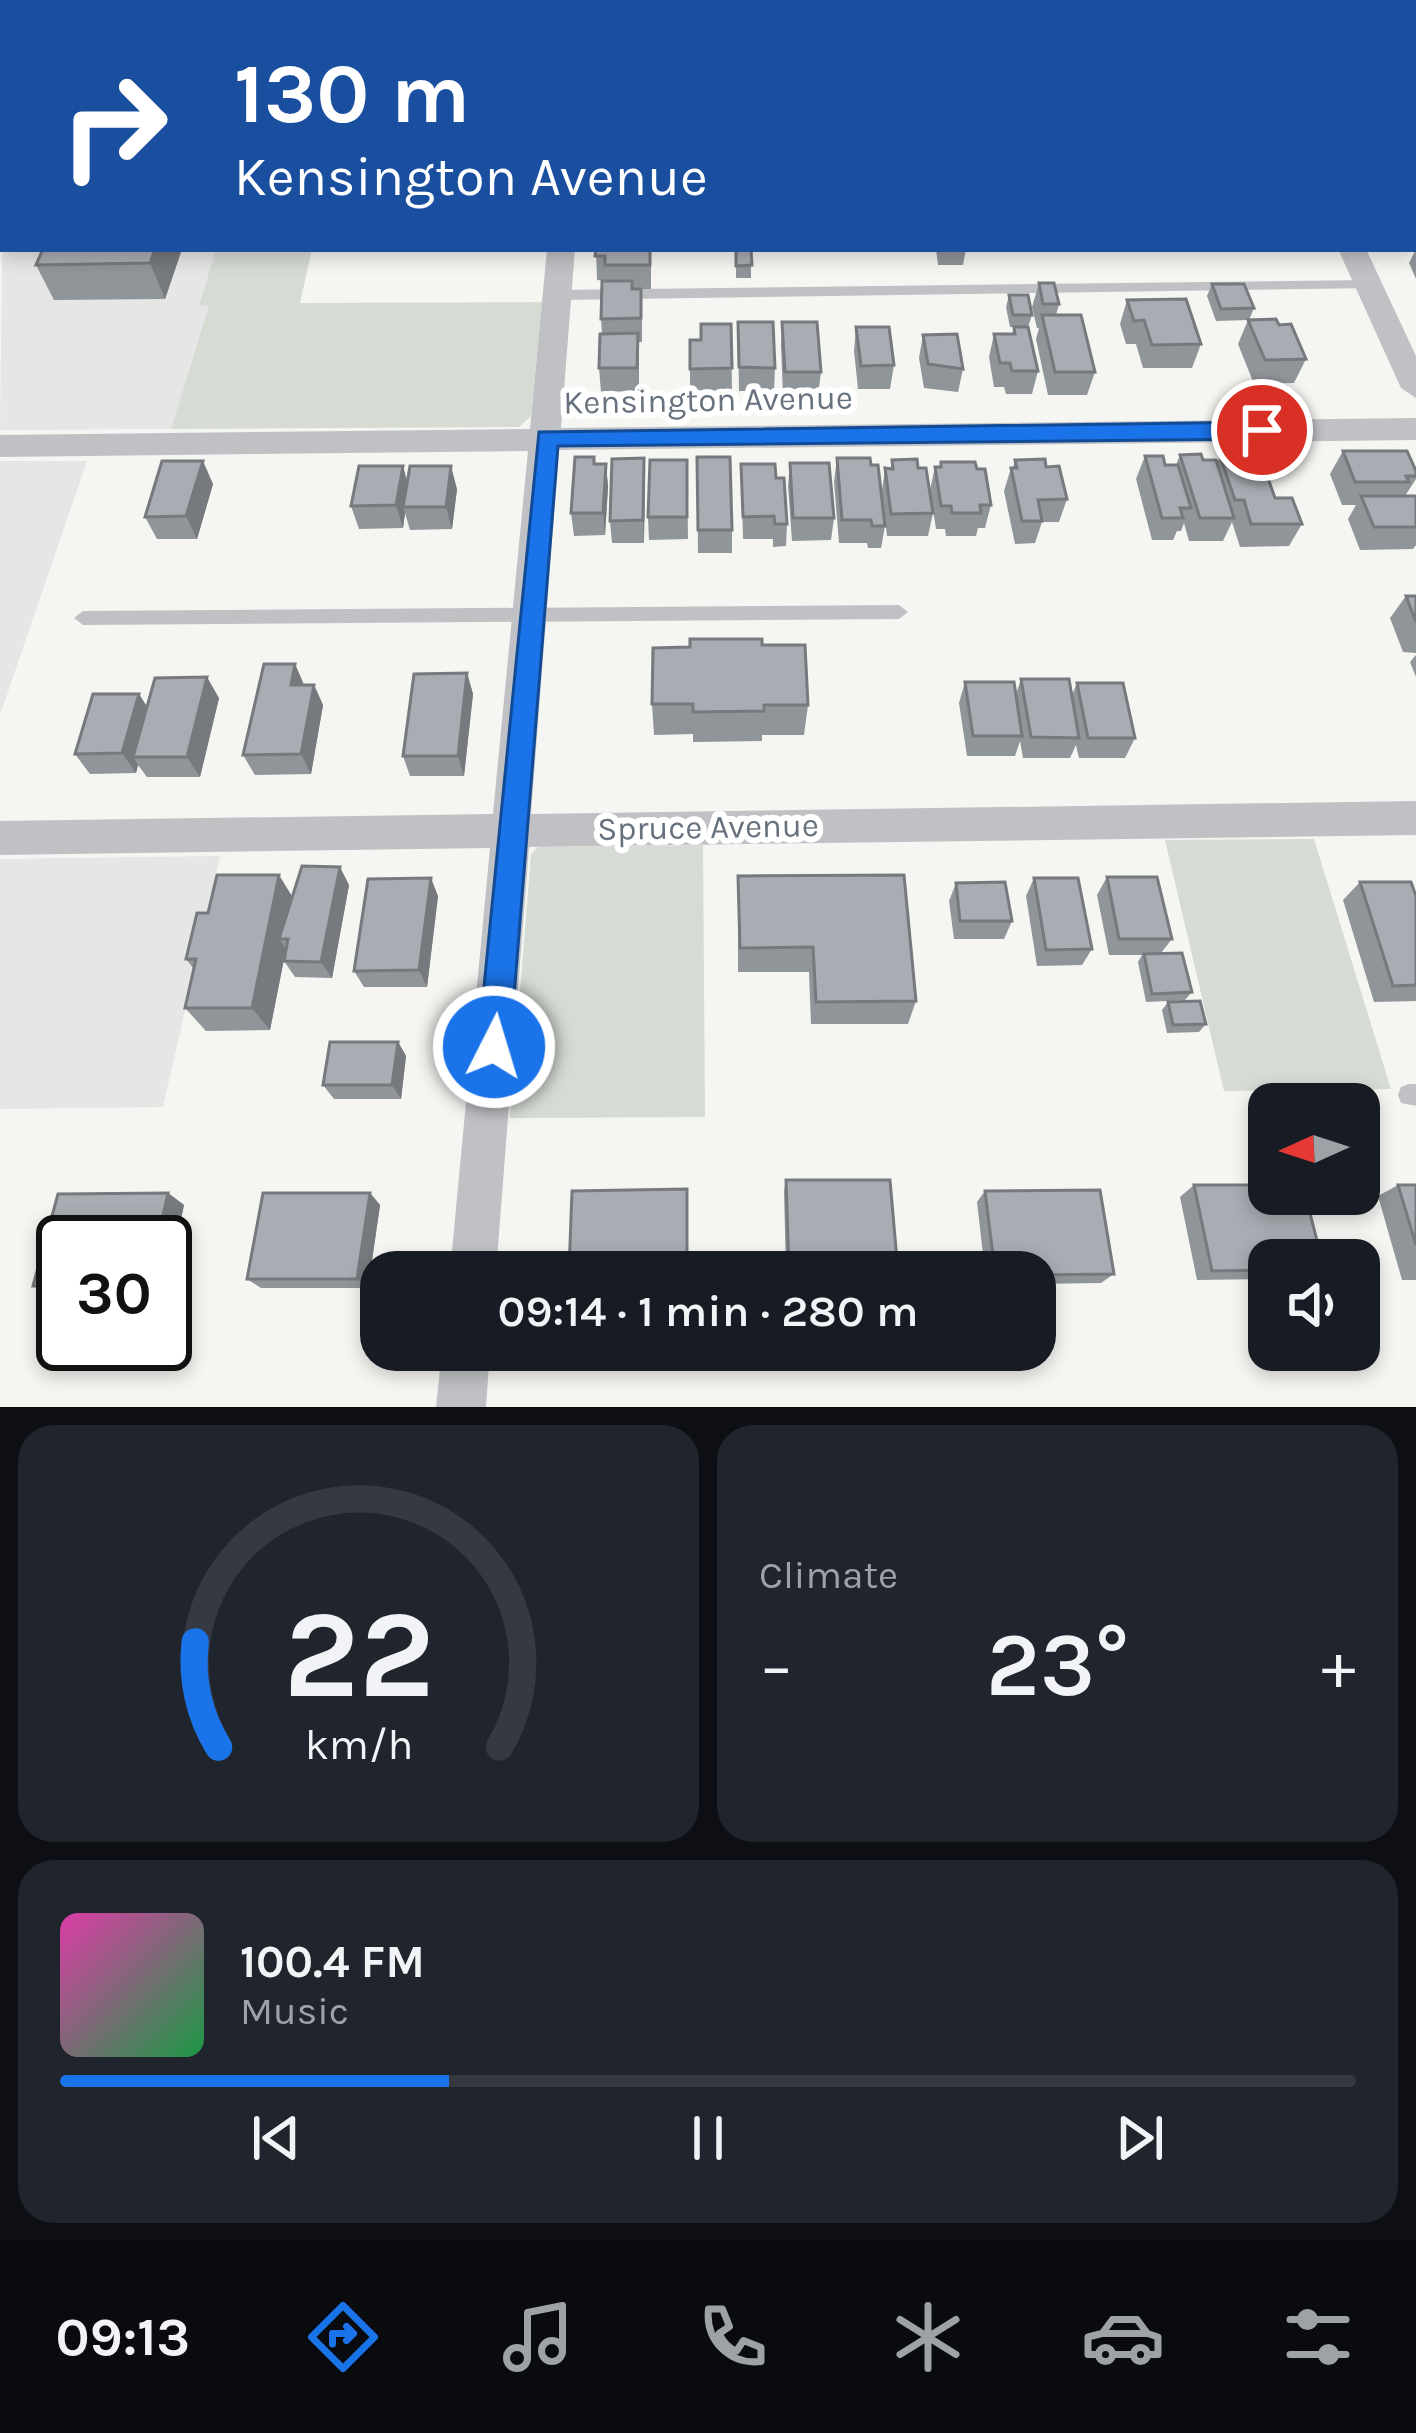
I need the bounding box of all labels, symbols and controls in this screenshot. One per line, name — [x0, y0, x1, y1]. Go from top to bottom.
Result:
text: 130 m — [234, 45, 470, 143]
icon: right — [36, 48, 192, 204]
text: Kensington Avenue — [234, 145, 708, 209]
street label: Kensington Avenue — [563, 378, 853, 422]
pin — [1211, 379, 1313, 481]
icon: arrive — [1229, 397, 1295, 463]
street label: Spruce Avenue — [597, 806, 819, 848]
position arrow — [431, 984, 557, 1110]
north arrow — [1248, 1083, 1380, 1215]
map controls — [1248, 1083, 1380, 1371]
speed limit sign: 30 — [36, 1215, 192, 1371]
button: sound — [1248, 1239, 1380, 1371]
text: 09:14 · 1 min · 280 m — [498, 1285, 918, 1337]
text: Climate — [759, 1552, 898, 1598]
text: 22 — [283, 1582, 434, 1727]
text: 23° — [986, 1612, 1129, 1718]
text: − — [759, 1627, 794, 1705]
text: + — [1321, 1627, 1356, 1705]
text: km/h — [304, 1719, 413, 1769]
text: 100.4 FM — [240, 1936, 425, 1988]
text: Music — [240, 1988, 349, 2034]
icon: previous — [243, 2105, 309, 2171]
icon: pause — [675, 2105, 741, 2171]
icon: next — [1107, 2105, 1173, 2171]
icon: directions — [301, 2295, 385, 2379]
icon: music — [496, 2295, 580, 2379]
icon: phone — [691, 2295, 775, 2379]
icon: climate — [886, 2295, 970, 2379]
icon: car — [1081, 2295, 1165, 2379]
icon: filters — [1276, 2295, 1360, 2379]
text: 09:13 — [56, 2305, 190, 2369]

